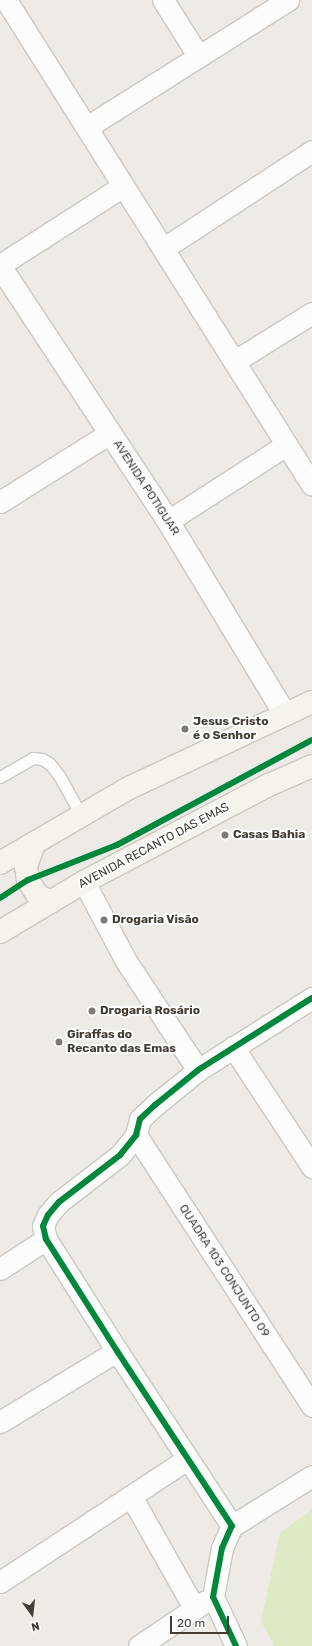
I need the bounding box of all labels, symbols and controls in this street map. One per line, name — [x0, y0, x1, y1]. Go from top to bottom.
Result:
street label: AVENIDA POTIGUAR — [110, 437, 182, 539]
place label: Jesus Cristo é o Senhor — [193, 715, 269, 743]
marker: Jesus Cristo é o Senhor — [180, 724, 190, 734]
street label: AVENIDA RECANTO DAS EMAS — [76, 800, 232, 892]
place label: Casas Bahia — [233, 828, 305, 842]
marker: Casas Bahia — [220, 830, 230, 840]
place label: Drogaria Visão — [112, 913, 199, 927]
marker: Drogaria Visão — [99, 915, 109, 925]
place label: Drogaria Rosário — [100, 1004, 200, 1018]
marker: Drogaria Rosário — [87, 1006, 97, 1016]
place label: Giraffas do Recanto das Emas — [67, 1028, 176, 1056]
marker: Giraffas do Recanto das Emas — [54, 1037, 64, 1047]
street label: QUADRA 103 CONJUNTO 09 — [176, 1202, 272, 1340]
north arrow — [12, 1594, 52, 1634]
scale bar — [172, 1608, 231, 1634]
text: 20 m — [177, 1616, 205, 1630]
text: N — [30, 1619, 41, 1633]

